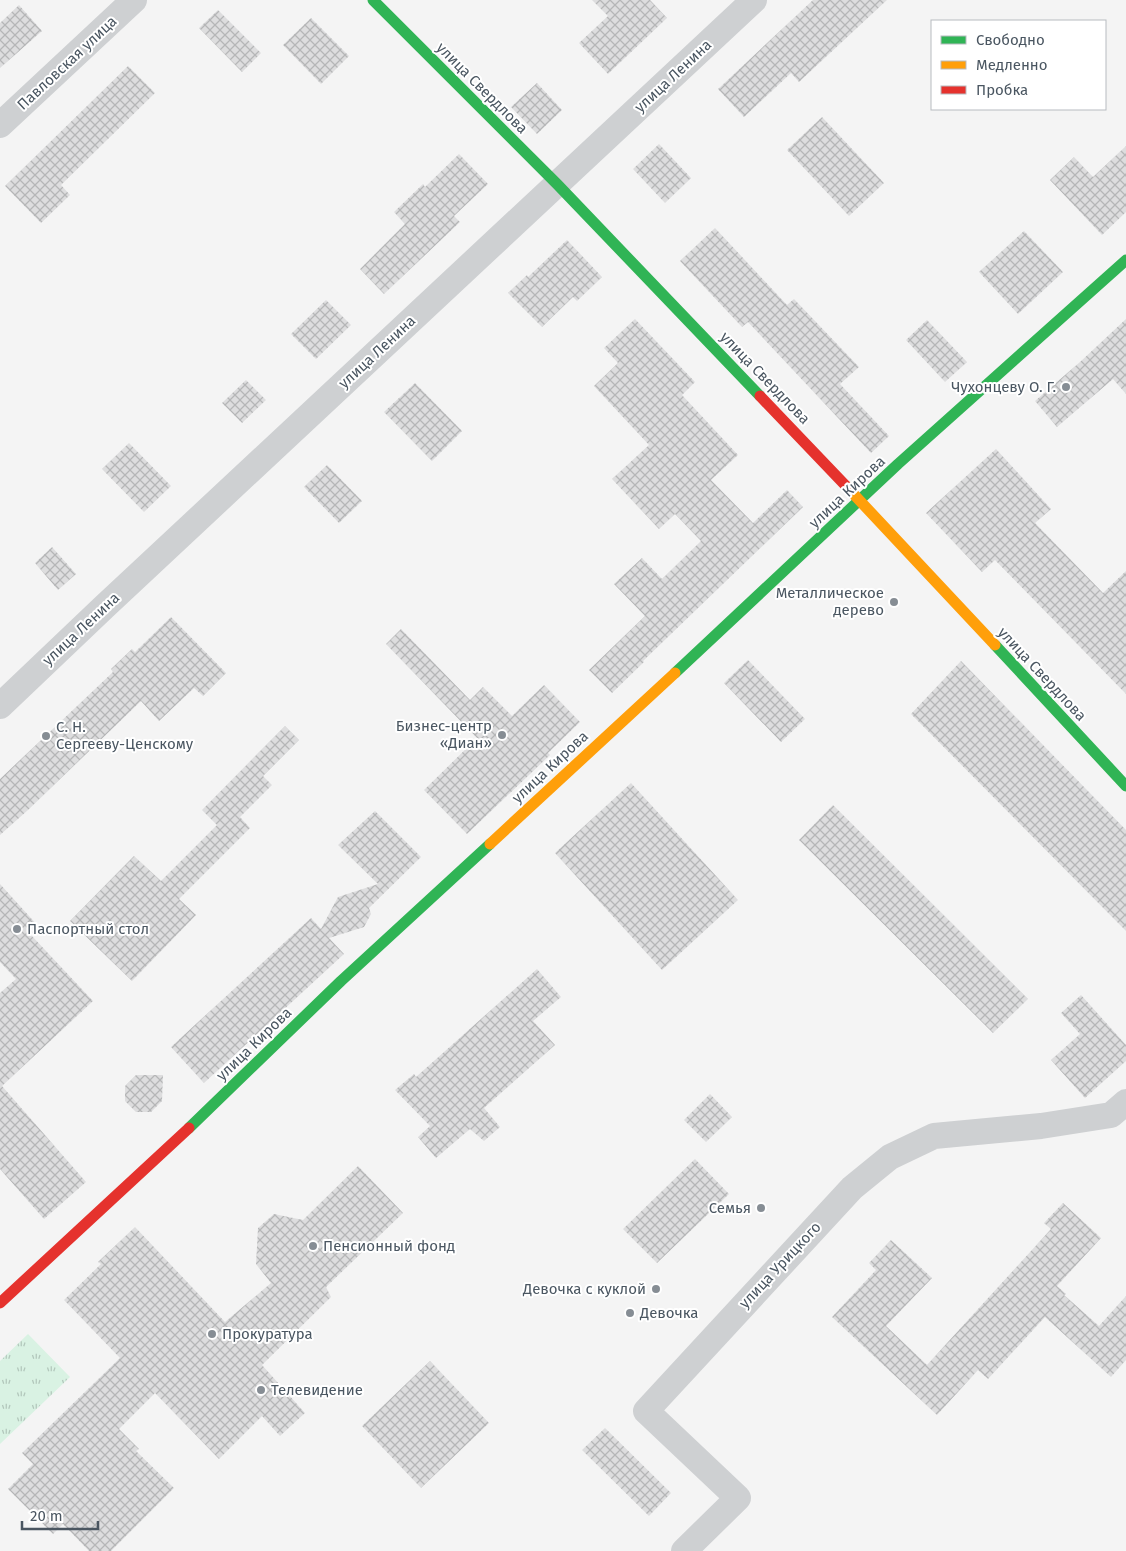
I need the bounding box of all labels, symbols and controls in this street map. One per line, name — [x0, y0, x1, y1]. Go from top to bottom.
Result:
street label: Павловская улица — [14, 12, 120, 114]
legend — [931, 20, 1106, 110]
text: Свободно — [976, 31, 1045, 49]
street label: улица Ленина — [631, 36, 715, 116]
street label: улица Свердлова — [433, 39, 531, 137]
text: Медленно — [976, 56, 1048, 74]
text: Пробка — [976, 81, 1028, 99]
street label: улица Ленина — [335, 312, 419, 392]
street label: улица Свердлова — [716, 328, 814, 428]
place label: Чухонцеву О. Г. — [951, 378, 1056, 396]
marker: Чухонцеву О. Г. — [1060, 381, 1072, 393]
street label: улица Кирова — [805, 452, 889, 532]
place label: Металлическое дерево — [776, 584, 884, 619]
street label: улица Ленина — [39, 589, 123, 669]
marker: Металлическое дерево — [888, 596, 900, 608]
street label: улица Свердлова — [994, 623, 1090, 725]
place label: Бизнес-центр «Диан» — [396, 717, 492, 752]
place label: С. Н. Сергееву-Ценскому — [56, 718, 194, 753]
street label: улица Кирова — [508, 727, 592, 807]
marker: Бизнес-центр «Диан» — [496, 729, 508, 741]
marker: С. Н. Сергееву-Ценскому — [40, 730, 52, 742]
place label: Паспортный стол — [27, 920, 149, 938]
marker: Паспортный стол — [11, 923, 23, 935]
street label: улица Кирова — [213, 1004, 295, 1084]
place label: Семья — [709, 1199, 751, 1217]
marker: Семья — [755, 1202, 767, 1214]
street label: улица Урицкого — [735, 1218, 825, 1312]
place label: Пенсионный фонд — [323, 1237, 455, 1255]
marker: Пенсионный фонд — [307, 1240, 319, 1252]
place label: Девочка с куклой — [522, 1280, 646, 1298]
marker: Девочка с куклой — [650, 1283, 662, 1295]
place label: Девочка — [639, 1304, 699, 1322]
marker: Девочка — [624, 1307, 636, 1319]
place label: Прокуратура — [222, 1325, 313, 1343]
marker: Прокуратура — [206, 1328, 218, 1340]
place label: Телевидение — [271, 1381, 363, 1399]
marker: Телевидение — [255, 1384, 267, 1396]
scale bar — [22, 1498, 99, 1530]
text: 20 m — [30, 1507, 63, 1525]

